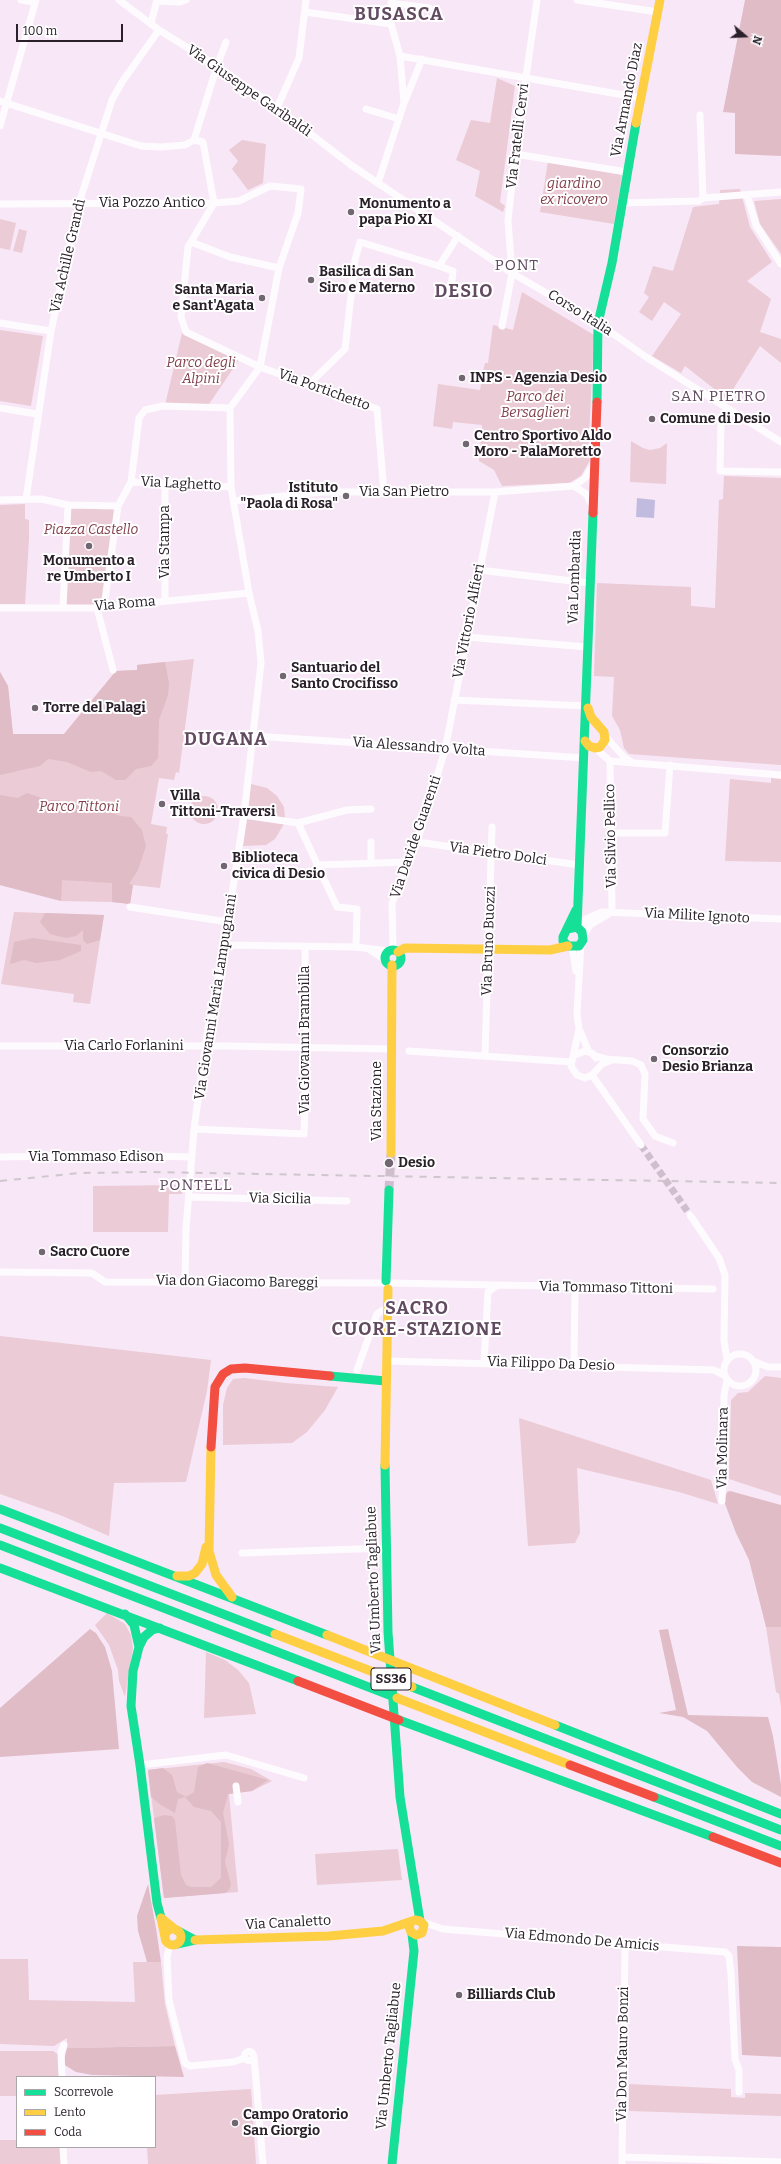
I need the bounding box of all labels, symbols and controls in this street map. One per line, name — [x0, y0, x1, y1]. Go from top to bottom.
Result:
district label: BUSASCA — [354, 4, 444, 26]
scale bar — [18, 16, 125, 42]
north arrow — [725, 16, 765, 56]
text: 100 m — [23, 24, 57, 38]
text: N — [749, 34, 764, 46]
street label: Via Armando Diaz — [608, 41, 646, 159]
street label: Via Giuseppe Garibaldi — [183, 42, 315, 140]
street label: Via Fratelli Cervi — [503, 82, 533, 190]
park label: giardino ex ricovero — [540, 176, 608, 208]
street label: Via Pozzo Antico — [99, 195, 205, 211]
place label: Monumento a papa Pio XI — [359, 196, 451, 228]
street label: Via Achille Grandi — [47, 197, 89, 315]
marker: Monumento a papa Pio XI — [346, 207, 356, 217]
district label: PONT — [495, 257, 539, 275]
place label: Basilica di San Siro e Materno — [319, 264, 415, 296]
marker: Basilica di San Siro e Materno — [306, 275, 316, 285]
district label: DESIO — [434, 281, 494, 303]
place label: Santa Maria e Sant'Agata — [172, 282, 254, 314]
street label: Corso Italia — [544, 286, 616, 340]
marker: Santa Maria e Sant'Agata — [257, 293, 267, 303]
park label: Parco degli Alpini — [166, 355, 236, 388]
street label: Via Portichetto — [276, 366, 372, 414]
place label: INPS - Agenzia Desio — [470, 370, 607, 386]
marker: INPS - Agenzia Desio — [457, 373, 467, 383]
district label: SAN PIETRO — [671, 388, 767, 406]
park label: Parco dei Bersaglieri — [501, 389, 569, 422]
place label: Comune di Desio — [660, 411, 771, 427]
marker: Comune di Desio — [647, 414, 657, 424]
place label: Centro Sportivo Aldo Moro - PalaMoretto — [474, 428, 612, 460]
marker: Centro Sportivo Aldo Moro - PalaMoretto — [461, 439, 471, 449]
street label: Via Laghetto — [140, 473, 222, 495]
place label: Istituto "Paola di Rosa" — [240, 480, 338, 512]
street label: Via San Pietro — [359, 484, 449, 500]
marker: Istituto "Paola di Rosa" — [341, 491, 351, 501]
street label: Via Stampa — [157, 505, 173, 579]
park label: Piazza Castello — [44, 522, 138, 538]
street label: Via Lombardia — [565, 530, 585, 624]
marker: Monumento a re Umberto I — [84, 541, 94, 551]
place label: Monumento a re Umberto I — [43, 553, 135, 586]
street label: Via Vittorio Alfieri — [450, 562, 488, 680]
street label: Via Roma — [94, 593, 156, 615]
place label: Santuario del Santo Crocifisso — [291, 660, 398, 692]
marker: Santuario del Santo Crocifisso — [278, 671, 288, 681]
place label: Torre del Palagi — [43, 700, 146, 716]
marker: Torre del Palagi — [30, 703, 40, 713]
district label: DUGANA — [184, 729, 268, 751]
street label: Via Alessandro Volta — [352, 734, 486, 760]
street label: Via Davide Guarenti — [387, 773, 445, 901]
street label: Via Silvio Pellico — [602, 784, 620, 888]
place label: Villa Tittoni-Traversi — [170, 788, 275, 820]
park label: Parco Tittoni — [39, 799, 119, 815]
marker: Villa Tittoni-Traversi — [157, 799, 167, 809]
street label: Via Pietro Dolci — [448, 839, 548, 869]
place label: Biblioteca civica di Desio — [232, 850, 325, 882]
marker: Biblioteca civica di Desio — [219, 861, 229, 871]
street label: Via Bruno Buozzi — [479, 886, 499, 996]
street label: Via Giovanni Maria Lampugnani — [191, 893, 241, 1101]
street label: Via Milite Ignoto — [644, 905, 750, 927]
street label: Via Giovanni Brambilla — [297, 966, 313, 1114]
street label: Via Carlo Forlanini — [64, 1038, 184, 1054]
place label: Consorzio Desio Brianza — [662, 1043, 753, 1076]
marker: Consorzio Desio Brianza — [649, 1054, 659, 1064]
street label: Via Stazione — [369, 1061, 385, 1141]
street label: Via Tommaso Edison — [28, 1149, 164, 1165]
place label: Desio — [398, 1155, 435, 1171]
marker: Desio — [383, 1157, 395, 1169]
district label: PONTELL — [160, 1177, 232, 1195]
street label: Via Sicilia — [249, 1190, 311, 1208]
place label: Sacro Cuore — [50, 1244, 130, 1260]
marker: Sacro Cuore — [37, 1247, 47, 1257]
street label: Via don Giacomo Bareggi — [156, 1272, 318, 1292]
street label: Via Tommaso Tittoni — [539, 1278, 673, 1298]
district label: SACRO CUORE-STAZIONE — [332, 1298, 502, 1340]
street label: Via Filippo Da Desio — [487, 1353, 615, 1375]
street label: Via Molinara — [714, 1407, 732, 1489]
street label: Via Umberto Tagliabue — [363, 1506, 385, 1654]
road number: SS36 — [371, 1668, 411, 1690]
street label: Via Canaletto — [245, 1912, 331, 1934]
street label: Via Edmondo De Amicis — [504, 1925, 660, 1955]
street label: Via Umberto Tagliabue — [373, 1982, 405, 2130]
street label: Via Don Mauro Bonzi — [613, 1986, 633, 2122]
place label: Billiards Club — [467, 1987, 555, 2003]
marker: Billiards Club — [454, 1990, 464, 2000]
legend — [16, 2076, 156, 2148]
text: Scorrevole — [54, 2085, 113, 2099]
text: Lento — [54, 2105, 86, 2119]
place label: Campo Oratorio San Giorgio — [243, 2107, 348, 2140]
marker: Campo Oratorio San Giorgio — [230, 2118, 240, 2128]
text: Coda — [54, 2125, 82, 2139]

